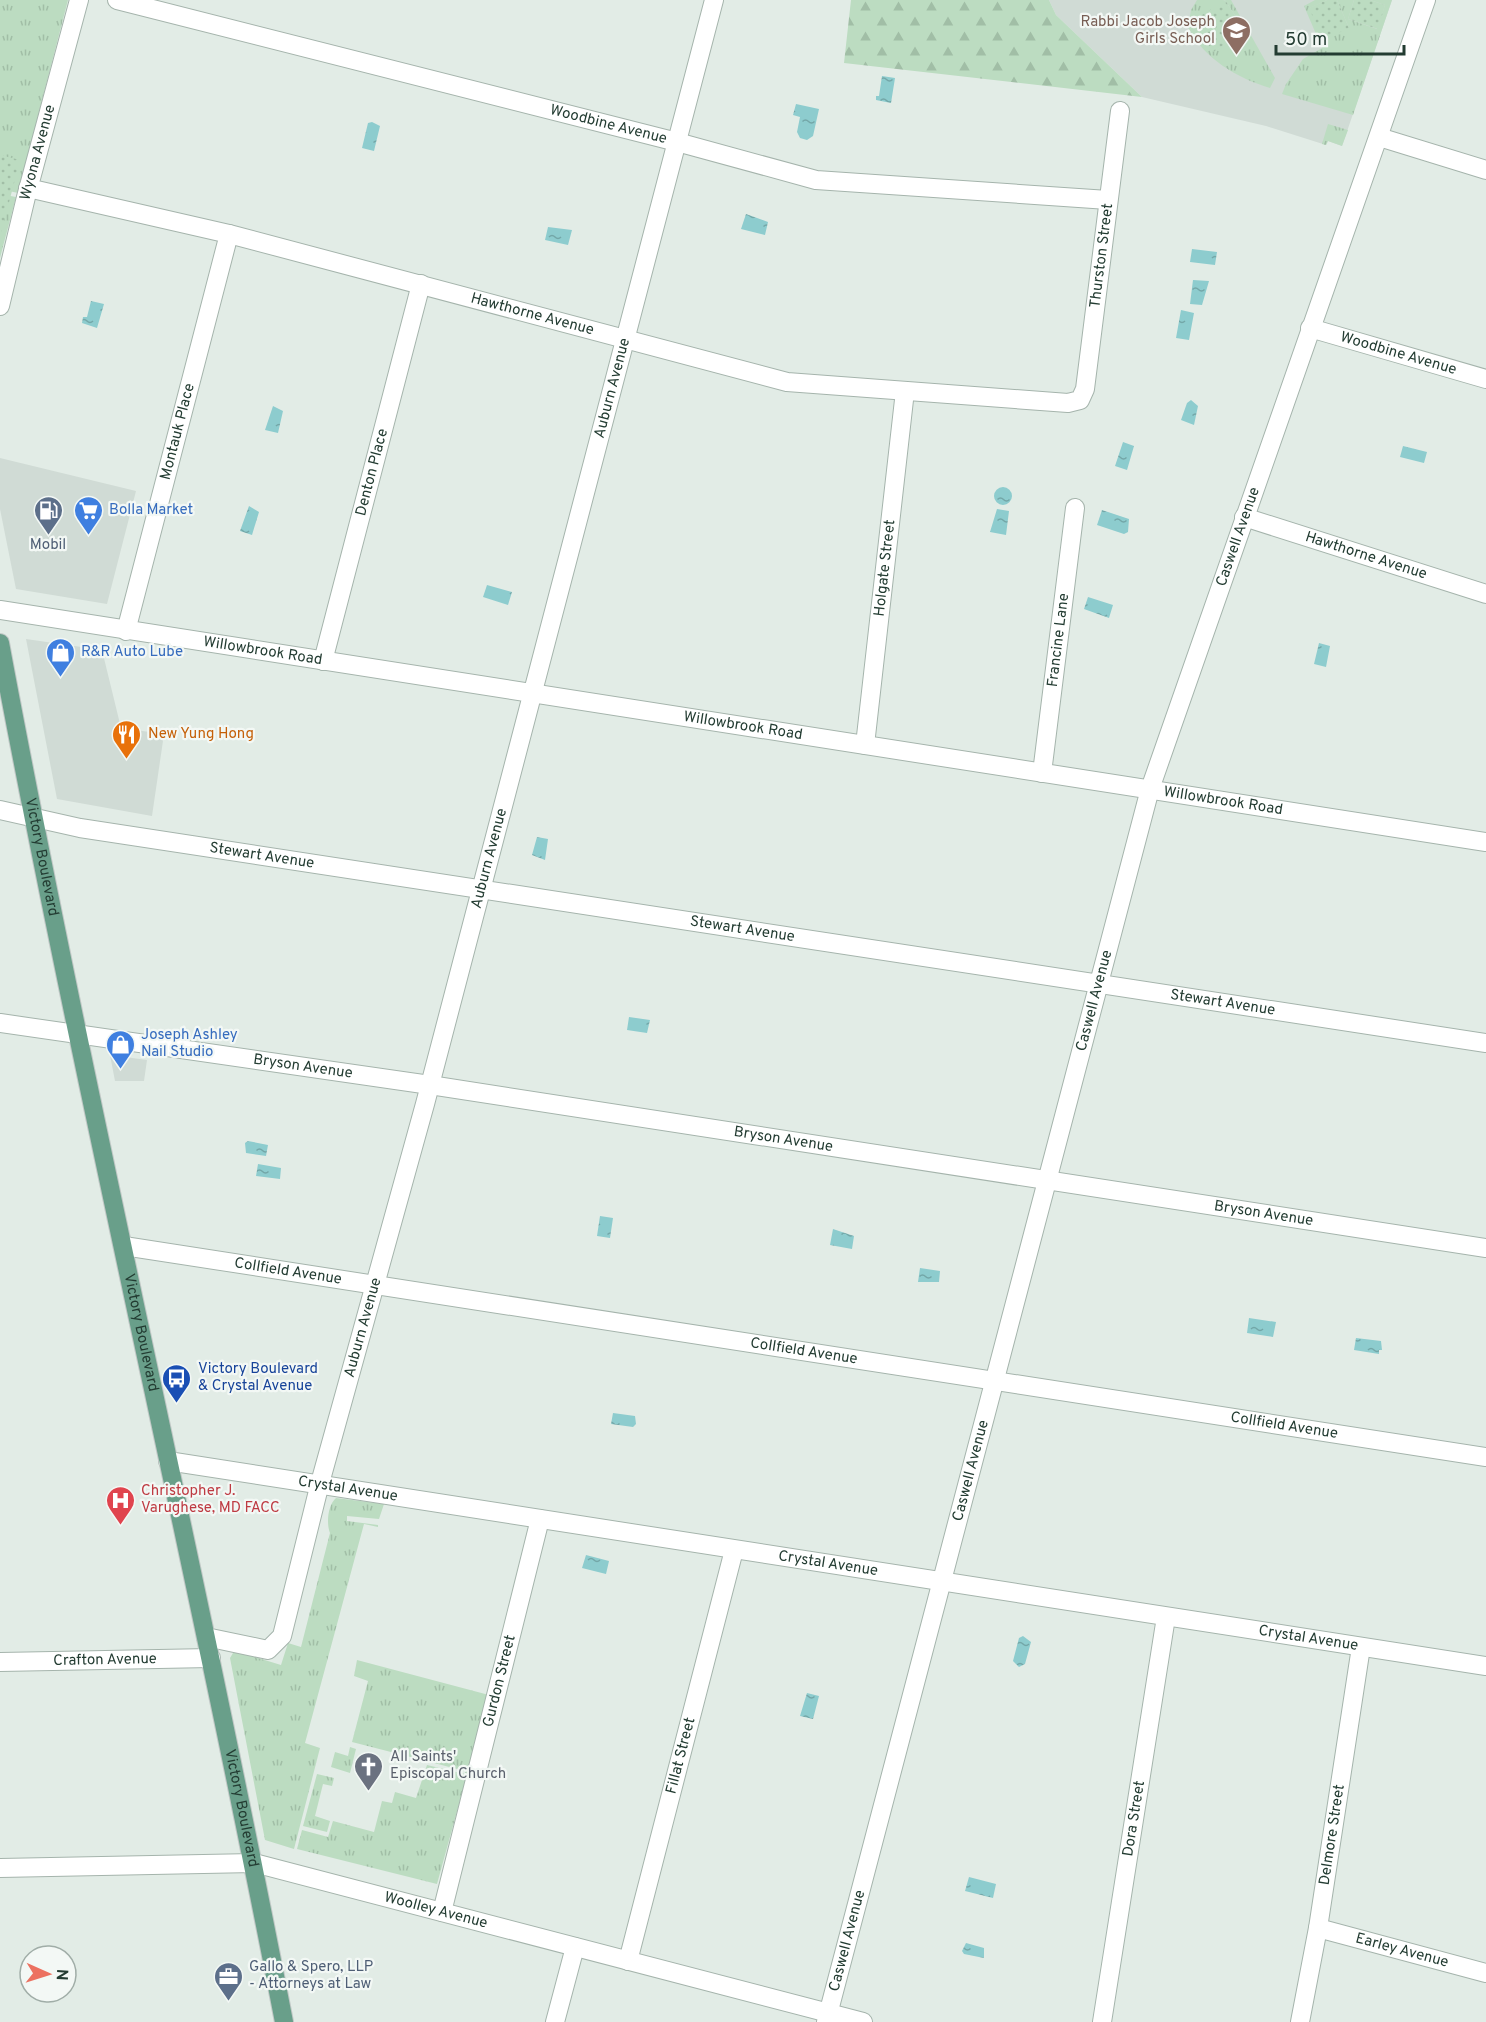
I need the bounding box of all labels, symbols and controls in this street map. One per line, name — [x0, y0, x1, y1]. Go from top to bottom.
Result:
place label: Rabbi Jacob Joseph Girls School — [1080, 13, 1215, 49]
school or university icon: Rabbi Jacob Joseph Girls School — [1220, 15, 1252, 57]
scale bar — [1276, 18, 1404, 56]
text: 50 m — [1285, 29, 1327, 52]
street label: Woodbine Avenue — [548, 101, 669, 149]
street label: Wyona Avenue — [16, 103, 60, 203]
street label: Thurston Street — [1086, 202, 1118, 309]
street label: Hawthorne Avenue — [469, 289, 596, 340]
street label: Woodbine Avenue — [1338, 328, 1459, 379]
street label: Auburn Avenue — [590, 336, 635, 440]
street label: Montauk Place — [156, 381, 199, 482]
street label: Denton Place — [352, 427, 393, 518]
street label: Caswell Avenue — [1212, 485, 1264, 589]
fuel station icon: Mobil — [32, 494, 64, 536]
supermarket icon: Bolla Market — [72, 494, 104, 536]
place label: Bolla Market — [109, 501, 193, 520]
street label: Holgate Street — [870, 519, 900, 618]
street label: Hawthorne Avenue — [1303, 528, 1429, 584]
place label: Mobil — [30, 536, 66, 555]
street label: Francine Lane — [1043, 592, 1074, 688]
street label: Willowbrook Road — [202, 632, 324, 670]
shop icon: R&R Auto Lube — [44, 636, 76, 678]
place label: R&R Auto Lube — [81, 643, 183, 662]
street label: Willowbrook Road — [682, 707, 804, 745]
restaurant icon: New Yung Hong — [111, 718, 143, 760]
place label: New Yung Hong — [148, 725, 254, 744]
street label: Willowbrook Road — [1162, 782, 1284, 820]
street label: Victory Boulevard — [20, 796, 63, 918]
street label: Auburn Avenue — [467, 806, 512, 911]
street label: Stewart Avenue — [208, 838, 316, 873]
street label: Stewart Avenue — [689, 912, 796, 947]
street label: Caswell Avenue — [1072, 948, 1117, 1053]
street label: Stewart Avenue — [1169, 985, 1276, 1020]
place label: Joseph Ashley Nail Studio — [141, 1026, 238, 1062]
shop icon: Joseph Ashley Nail Studio — [104, 1028, 136, 1070]
street label: Bryson Avenue — [252, 1050, 354, 1083]
street label: Bryson Avenue — [732, 1123, 834, 1157]
street label: Bryson Avenue — [1213, 1197, 1315, 1231]
street label: Collfield Avenue — [233, 1254, 343, 1289]
street label: Victory Boulevard — [119, 1272, 163, 1393]
street label: Auburn Avenue — [340, 1276, 386, 1380]
street label: Collfield Avenue — [749, 1334, 859, 1369]
place label: Victory Boulevard & Crystal Avenue — [198, 1360, 318, 1396]
bus stop icon: Victory Boulevard & Crystal Avenue — [161, 1362, 193, 1404]
street label: Collfield Avenue — [1229, 1408, 1339, 1443]
street label: Caswell Avenue — [948, 1418, 993, 1523]
street label: Crystal Avenue — [297, 1472, 399, 1506]
place label: Christopher J. Varughese, MD FACC — [141, 1482, 280, 1518]
hospital icon: Christopher J. Varughese, MD FACC — [104, 1484, 136, 1526]
street label: Crystal Avenue — [777, 1547, 879, 1581]
street label: Crystal Avenue — [1257, 1621, 1360, 1655]
street label: Gurdon Street — [479, 1633, 520, 1729]
street label: Crafton Avenue — [53, 1650, 157, 1670]
street label: Fillat Street — [662, 1715, 700, 1796]
street label: Victory Boulevard — [220, 1747, 263, 1869]
place label: All Saints' Episcopal Church — [390, 1748, 506, 1784]
church icon: All Saints' Episcopal Church — [353, 1750, 385, 1792]
street label: Dora Street — [1119, 1779, 1150, 1858]
street label: Delmore Street — [1315, 1783, 1349, 1887]
street label: Woolley Avenue — [382, 1888, 490, 1933]
street label: Caswell Avenue — [825, 1888, 870, 1994]
street label: Earley Avenue — [1353, 1929, 1451, 1972]
north arrow — [18, 1944, 78, 2004]
place label: Gallo & Spero, LLP - Attorneys at Law — [249, 1958, 373, 1994]
office icon: Gallo & Spero, LLP - Attorneys at Law — [212, 1960, 244, 2002]
text: N — [51, 1968, 71, 1981]

